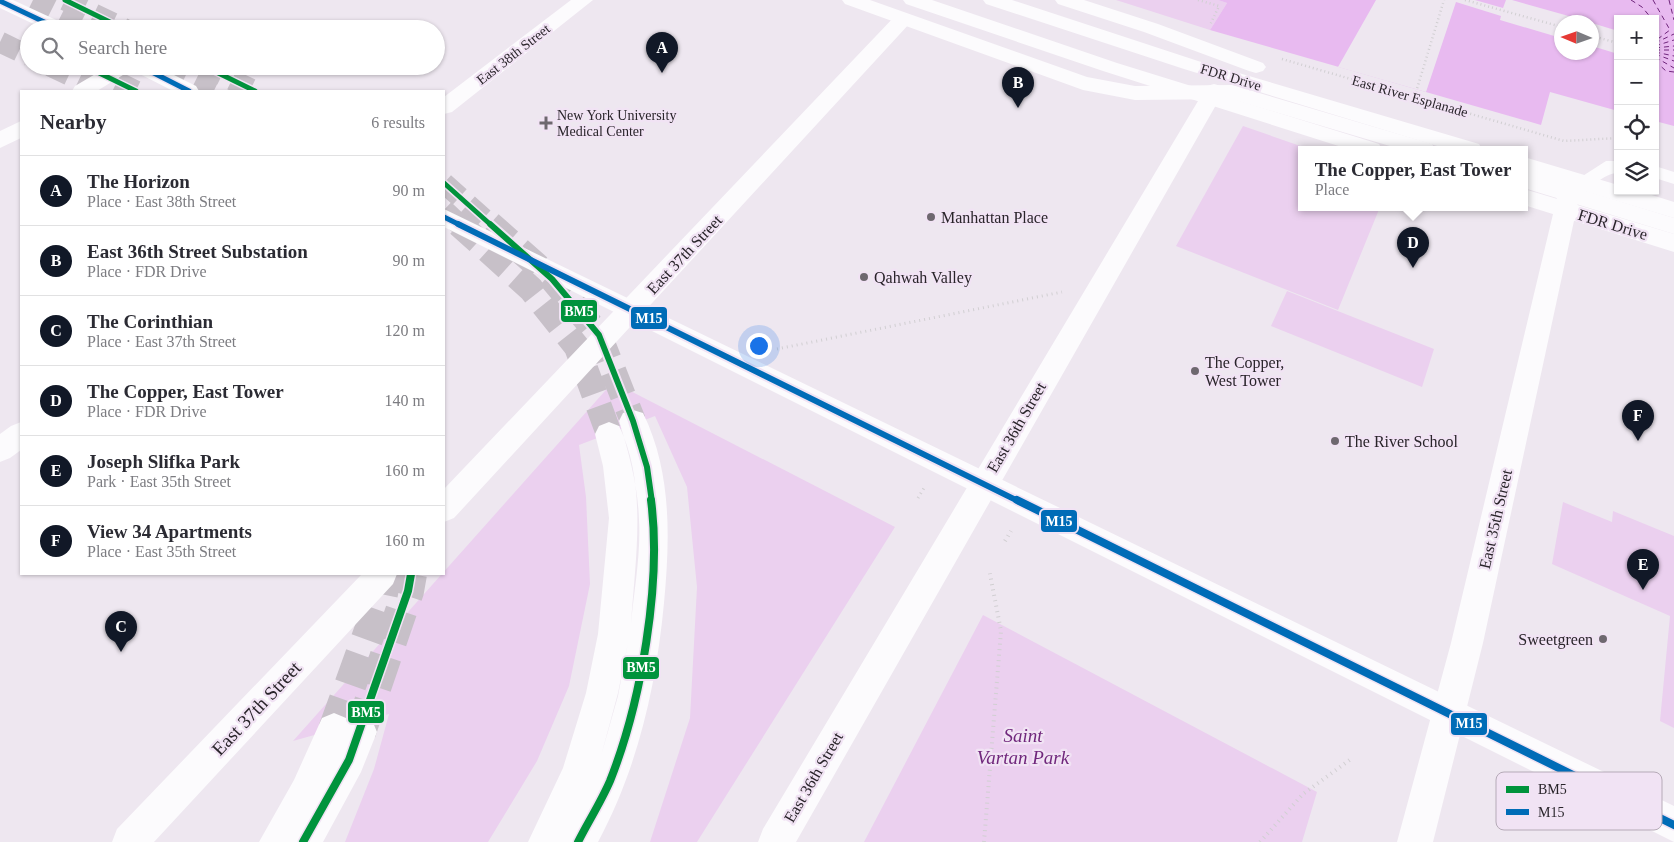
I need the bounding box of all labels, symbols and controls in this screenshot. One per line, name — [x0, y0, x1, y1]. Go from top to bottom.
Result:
north arrow — [1554, 15, 1599, 60]
map controls — [1614, 15, 1659, 195]
button: + — [1614, 15, 1659, 60]
search box — [20, 20, 445, 75]
street label: East 38th Street — [474, 21, 553, 88]
pin: A — [646, 32, 678, 73]
icon: search — [38, 34, 66, 62]
text: Search here — [78, 37, 167, 58]
button: − — [1614, 60, 1659, 105]
street label: FDR Drive — [1199, 61, 1263, 94]
pin: B — [1002, 67, 1034, 108]
street label: East River Esplanade — [1350, 73, 1469, 120]
button: locate — [1614, 105, 1659, 150]
place label: New York University Medical Center — [557, 108, 676, 139]
text: Nearby — [40, 110, 107, 134]
text: 6 results — [371, 114, 425, 131]
marker: New York University Medical Center — [539, 116, 553, 130]
popup — [1298, 146, 1528, 211]
button: layers — [1614, 150, 1659, 195]
text: The Copper, East Tower — [1315, 159, 1511, 180]
text: The Horizon — [87, 171, 190, 192]
text: Place — [1315, 181, 1349, 198]
text: A — [50, 182, 62, 199]
text: 90 m — [393, 182, 425, 199]
text: Place · East 38th Street — [87, 193, 236, 210]
street label: FDR Drive — [1576, 206, 1650, 243]
place label: Manhattan Place — [941, 209, 1048, 226]
street label: East 37th Street — [644, 211, 726, 297]
marker: Manhattan Place — [925, 211, 937, 223]
pin: D — [1397, 227, 1429, 268]
text: East 36th Street Substation — [87, 241, 308, 262]
text: B — [51, 252, 61, 269]
text: 90 m — [393, 252, 425, 269]
text: Place · FDR Drive — [87, 263, 207, 280]
place label: Qahwah Valley — [874, 269, 972, 287]
marker: Qahwah Valley — [858, 271, 870, 283]
line badge: BM5 — [560, 299, 598, 323]
text: BM5 — [564, 304, 594, 319]
line badge: M15 — [630, 306, 668, 330]
text: The Corinthian — [87, 311, 213, 332]
text: M15 — [635, 311, 663, 326]
text: C — [50, 322, 62, 339]
text: 120 m — [385, 322, 425, 339]
text: Place · East 37th Street — [87, 333, 236, 350]
your location — [746, 333, 772, 359]
place label: The Copper, West Tower — [1205, 354, 1284, 389]
marker: The Copper, West Tower — [1189, 365, 1201, 377]
street label: East 36th Street — [984, 379, 1049, 475]
text: The Copper, East Tower — [87, 381, 284, 402]
text: D — [50, 392, 62, 409]
text: 140 m — [385, 392, 425, 409]
pin: F — [1622, 400, 1654, 441]
text: Place · FDR Drive — [87, 403, 207, 420]
place label: The River School — [1345, 433, 1458, 450]
marker: The River School — [1329, 435, 1341, 447]
text: Joseph Slifka Park — [87, 451, 240, 472]
text: E — [51, 462, 61, 479]
text: 160 m — [385, 462, 425, 479]
street label: East 35th Street — [1476, 467, 1515, 570]
text: Park · East 35th Street — [87, 473, 231, 490]
line badge: M15 — [1040, 509, 1078, 533]
text: M15 — [1045, 514, 1073, 529]
text: View 34 Apartments — [87, 521, 252, 542]
text: F — [51, 532, 61, 549]
text: 160 m — [385, 532, 425, 549]
text: Place · East 35th Street — [87, 543, 236, 560]
pin: E — [1627, 549, 1659, 590]
pin: C — [105, 611, 137, 652]
place label: Sweetgreen — [1518, 631, 1593, 649]
marker: Sweetgreen — [1597, 633, 1609, 645]
line badge: BM5 — [622, 656, 660, 680]
street label: East 37th Street — [208, 657, 306, 759]
text: BM5 — [626, 660, 656, 675]
line badge: BM5 — [347, 700, 385, 724]
text: BM5 — [351, 705, 381, 720]
line badge: M15 — [1450, 712, 1488, 736]
text: M15 — [1455, 716, 1483, 731]
park label: Saint Vartan Park — [977, 725, 1070, 768]
street label: East 36th Street — [781, 729, 846, 825]
legend — [1496, 772, 1662, 830]
text: BM5 — [1538, 782, 1567, 797]
text: M15 — [1538, 805, 1564, 820]

